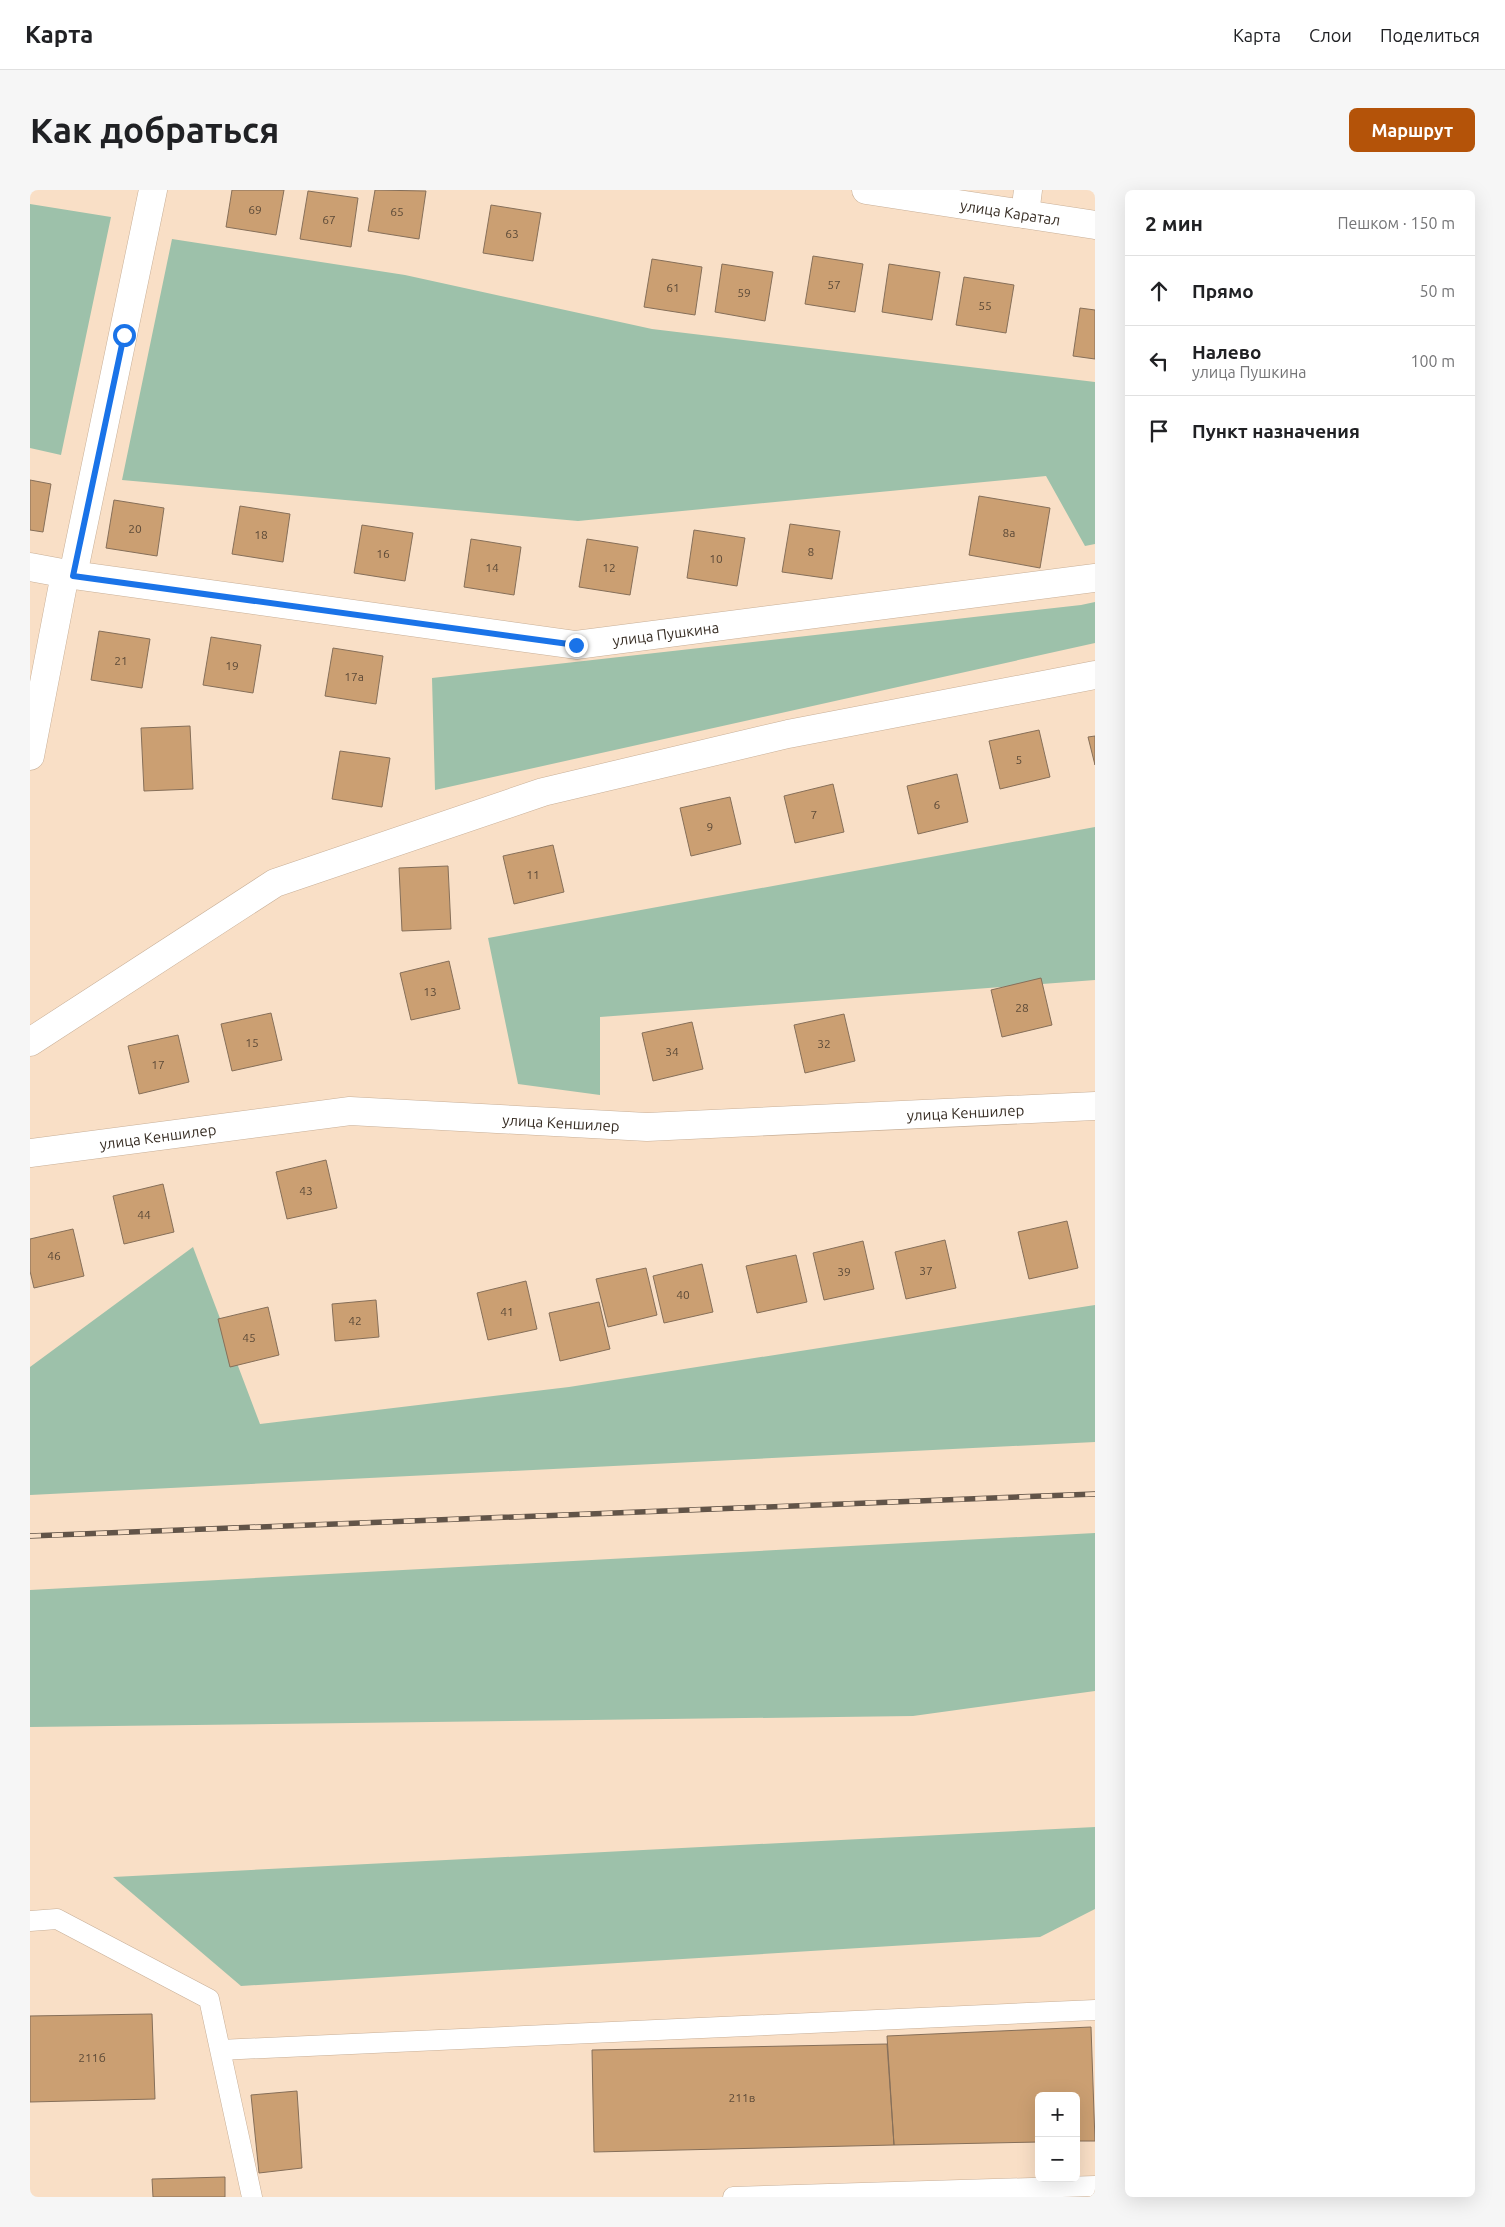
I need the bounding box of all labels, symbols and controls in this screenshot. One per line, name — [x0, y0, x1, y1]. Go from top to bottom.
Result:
text: Карта — [25, 21, 93, 48]
text: Карта — [1233, 25, 1281, 45]
text: Слои — [1309, 25, 1352, 45]
text: Поделиться — [1380, 25, 1480, 45]
button: Маршрут — [1349, 108, 1475, 152]
text: Как добраться — [30, 110, 279, 150]
street label: улица Каратал — [959, 196, 1062, 228]
house number: 69 — [248, 203, 262, 216]
house number: 65 — [390, 205, 404, 218]
text: 2 мин — [1145, 211, 1203, 235]
house number: 67 — [322, 213, 336, 226]
text: Пешком · 150 m — [1337, 214, 1455, 232]
house number: 63 — [505, 227, 519, 240]
icon: ahead — [1145, 277, 1173, 305]
house number: 57 — [827, 278, 841, 291]
text: Прямо — [1192, 280, 1254, 302]
house number: 61 — [666, 281, 680, 294]
text: 50 m — [1419, 282, 1455, 300]
house number: 59 — [737, 286, 751, 299]
house number: 55 — [978, 299, 992, 312]
route start — [113, 324, 136, 347]
text: Налево — [1192, 341, 1261, 363]
icon: left — [1145, 347, 1173, 375]
text: 100 m — [1410, 352, 1455, 370]
text: улица Пушкина — [1192, 363, 1306, 381]
icon: arrive — [1145, 417, 1173, 445]
text: Пункт назначения — [1192, 420, 1360, 442]
house number: 20 — [128, 522, 142, 535]
house number: 8а — [1003, 526, 1015, 539]
house number: 18 — [254, 528, 268, 541]
house number: 8 — [808, 545, 815, 558]
house number: 16 — [376, 547, 390, 560]
house number: 10 — [709, 552, 723, 565]
house number: 14 — [485, 561, 499, 574]
house number: 12 — [602, 561, 616, 574]
street label: улица Пушкина — [611, 618, 720, 649]
route end — [565, 634, 588, 657]
house number: 21 — [114, 654, 128, 667]
house number: 19 — [225, 659, 239, 672]
house number: 17а — [344, 670, 364, 683]
house number: 5 — [1016, 753, 1022, 766]
house number: 6 — [934, 798, 941, 811]
house number: 7 — [811, 808, 817, 821]
house number: 9 — [707, 820, 713, 833]
house number: 11 — [526, 868, 540, 881]
house number: 13 — [423, 985, 437, 998]
house number: 28 — [1015, 1001, 1029, 1014]
house number: 15 — [245, 1036, 259, 1049]
house number: 32 — [817, 1037, 831, 1050]
house number: 34 — [665, 1045, 679, 1058]
house number: 17 — [151, 1058, 165, 1071]
street label: улица Кеншилер — [906, 1101, 1025, 1123]
street label: улица Кеншилер — [502, 1111, 620, 1134]
street label: улица Кеншилер — [99, 1120, 217, 1152]
house number: 43 — [299, 1184, 313, 1197]
house number: 44 — [137, 1208, 151, 1221]
house number: 46 — [47, 1249, 61, 1262]
house number: 37 — [919, 1264, 933, 1277]
house number: 39 — [837, 1265, 851, 1278]
house number: 40 — [676, 1288, 690, 1301]
house number: 41 — [500, 1305, 514, 1318]
house number: 42 — [348, 1314, 362, 1327]
house number: 45 — [242, 1331, 256, 1344]
house number: 211б — [78, 2051, 106, 2064]
house number: 211в — [729, 2091, 755, 2104]
map controls — [1035, 2092, 1080, 2182]
button: + — [1035, 2092, 1080, 2137]
button: − — [1035, 2137, 1080, 2182]

